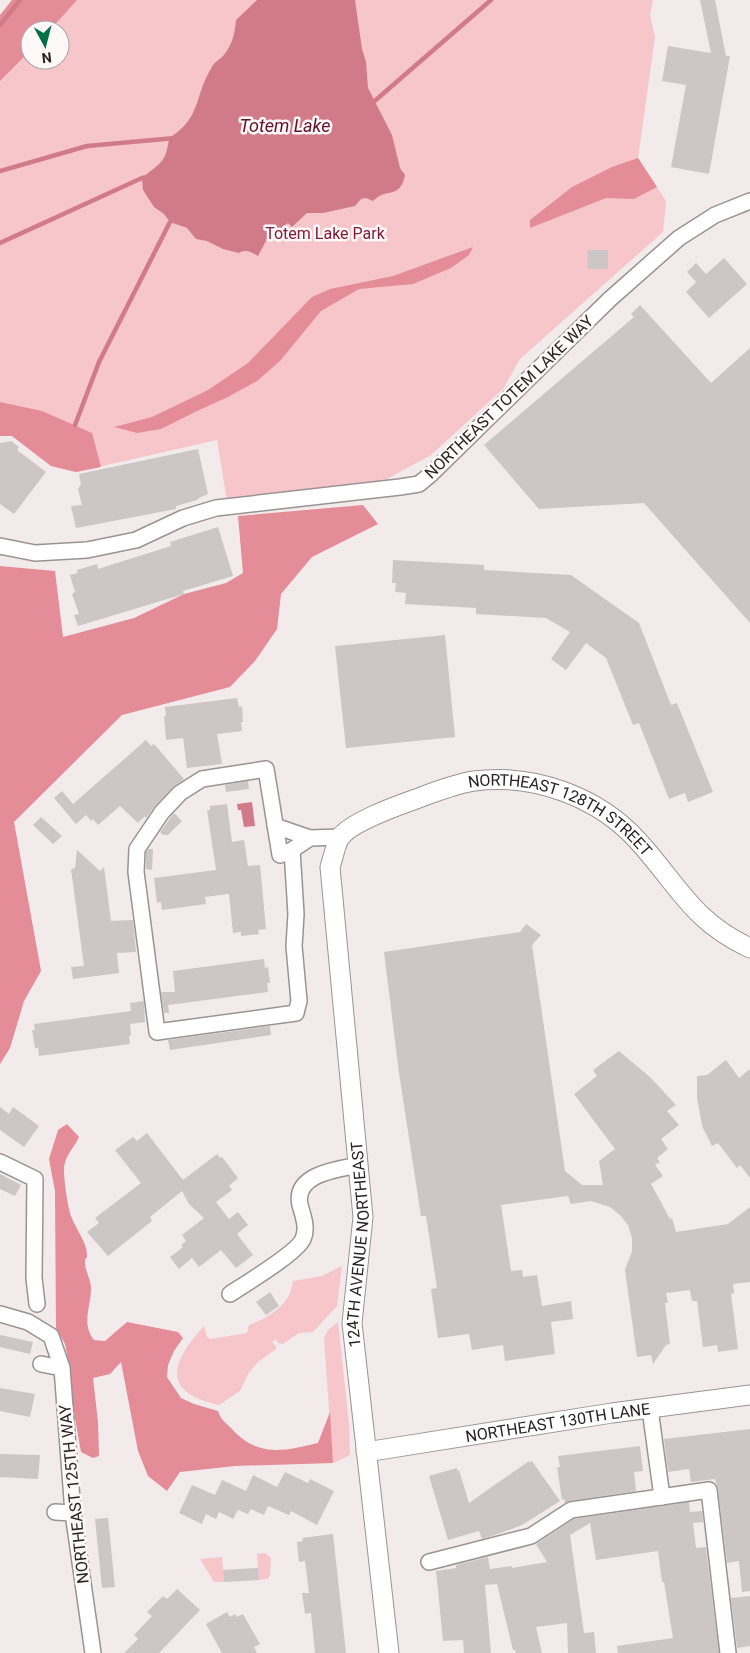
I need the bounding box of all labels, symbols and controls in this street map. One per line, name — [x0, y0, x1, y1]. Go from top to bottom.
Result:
north arrow — [20, 20, 70, 70]
text: N — [41, 49, 52, 66]
water label: Totem Lake — [239, 115, 331, 136]
park label: Totem Lake Park — [265, 224, 386, 243]
street label: NORTHEAST TOTEM LAKE WAY — [421, 311, 597, 483]
street label: NORTHEAST 128TH STREET — [467, 770, 656, 860]
street label: 124TH AVENUE NORTHEAST — [342, 1140, 373, 1349]
street label: NORTHEAST 130TH LANE — [464, 1399, 651, 1446]
street label: NORTHEAST 125TH WAY — [55, 1403, 93, 1584]

